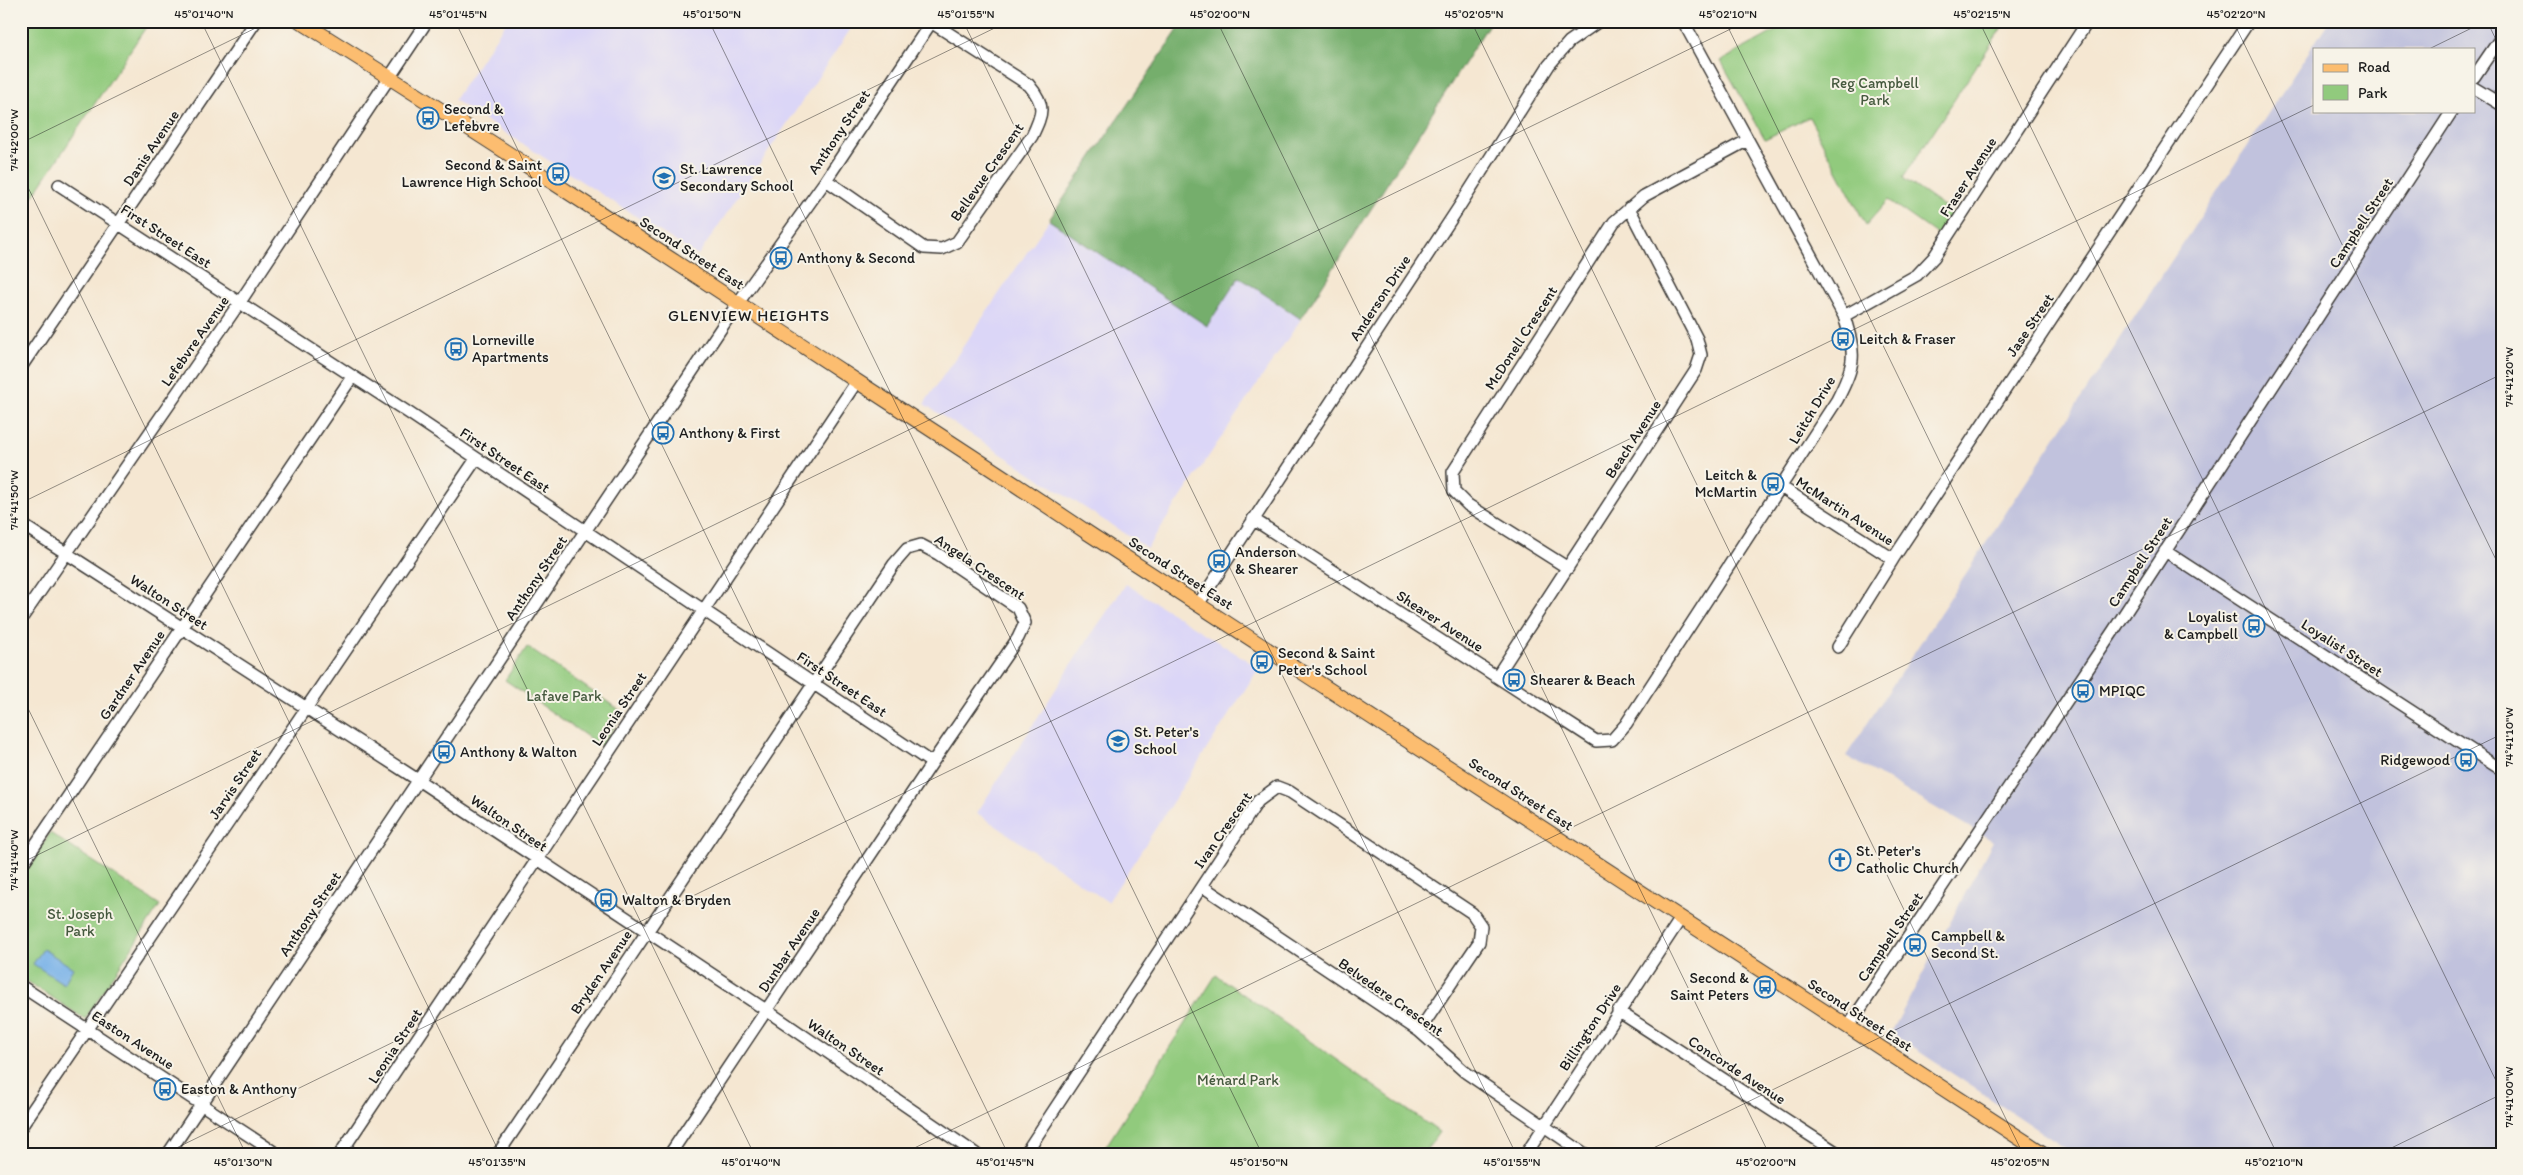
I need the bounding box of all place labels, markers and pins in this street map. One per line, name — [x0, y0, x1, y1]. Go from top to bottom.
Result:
place label: Second & Lefebvre — [444, 100, 504, 135]
bus stop icon: Second & Lefebvre — [416, 106, 440, 130]
place label: Second & Saint Lawrence High School — [402, 156, 543, 191]
place label: St. Lawrence Secondary School — [680, 160, 794, 195]
bus stop icon: Second & Saint Lawrence High School — [546, 162, 570, 186]
school or university icon: St. Lawrence Secondary School — [652, 166, 676, 190]
bus stop icon: Anthony & Second — [769, 246, 793, 270]
place label: Anthony & Second — [797, 249, 915, 267]
bus stop icon: Leitch & Fraser — [1831, 327, 1855, 351]
place label: Leitch & Fraser — [1859, 330, 1956, 348]
place label: Lorneville Apartments — [472, 331, 549, 366]
bus stop icon: Lorneville Apartments — [444, 337, 468, 361]
bus stop icon: Anthony & First — [651, 421, 675, 445]
place label: Anthony & First — [679, 424, 780, 442]
place label: Leitch & McMartin — [1695, 466, 1758, 501]
bus stop icon: Leitch & McMartin — [1761, 472, 1785, 496]
place label: Anderson & Shearer — [1235, 543, 1298, 578]
bus stop icon: Anderson & Shearer — [1207, 549, 1231, 573]
place label: Loyalist & Campbell — [2164, 608, 2239, 643]
bus stop icon: Loyalist & Campbell — [2242, 614, 2266, 638]
place label: Second & Saint Peter's School — [1278, 644, 1375, 679]
bus stop icon: Second & Saint Peter's School — [1250, 650, 1274, 674]
bus stop icon: Shearer & Beach — [1502, 668, 1526, 692]
place label: Shearer & Beach — [1530, 671, 1636, 689]
bus stop icon: MPIQC — [2071, 679, 2095, 703]
place label: MPIQC — [2099, 682, 2146, 700]
place label: St. Peter's School — [1134, 723, 1199, 758]
school or university icon: St. Peter's School — [1106, 729, 1130, 753]
bus stop icon: Anthony & Walton — [432, 740, 456, 764]
place label: Anthony & Walton — [460, 743, 577, 761]
bus stop icon: Ridgewood — [2454, 748, 2478, 772]
place label: Ridgewood — [2380, 751, 2451, 769]
place label: St. Peter's Catholic Church — [1856, 842, 1959, 877]
church icon: St. Peter's Catholic Church — [1828, 848, 1852, 872]
bus stop icon: Walton & Bryden — [594, 888, 618, 912]
place label: Walton & Bryden — [622, 891, 732, 909]
place label: Campbell & Second St. — [1931, 927, 2005, 962]
bus stop icon: Campbell & Second St. — [1903, 933, 1927, 957]
place label: Second & Saint Peters — [1670, 969, 1749, 1004]
bus stop icon: Second & Saint Peters — [1753, 975, 1777, 999]
bus stop icon: Easton & Anthony — [153, 1077, 177, 1101]
place label: Easton & Anthony — [181, 1080, 297, 1098]

